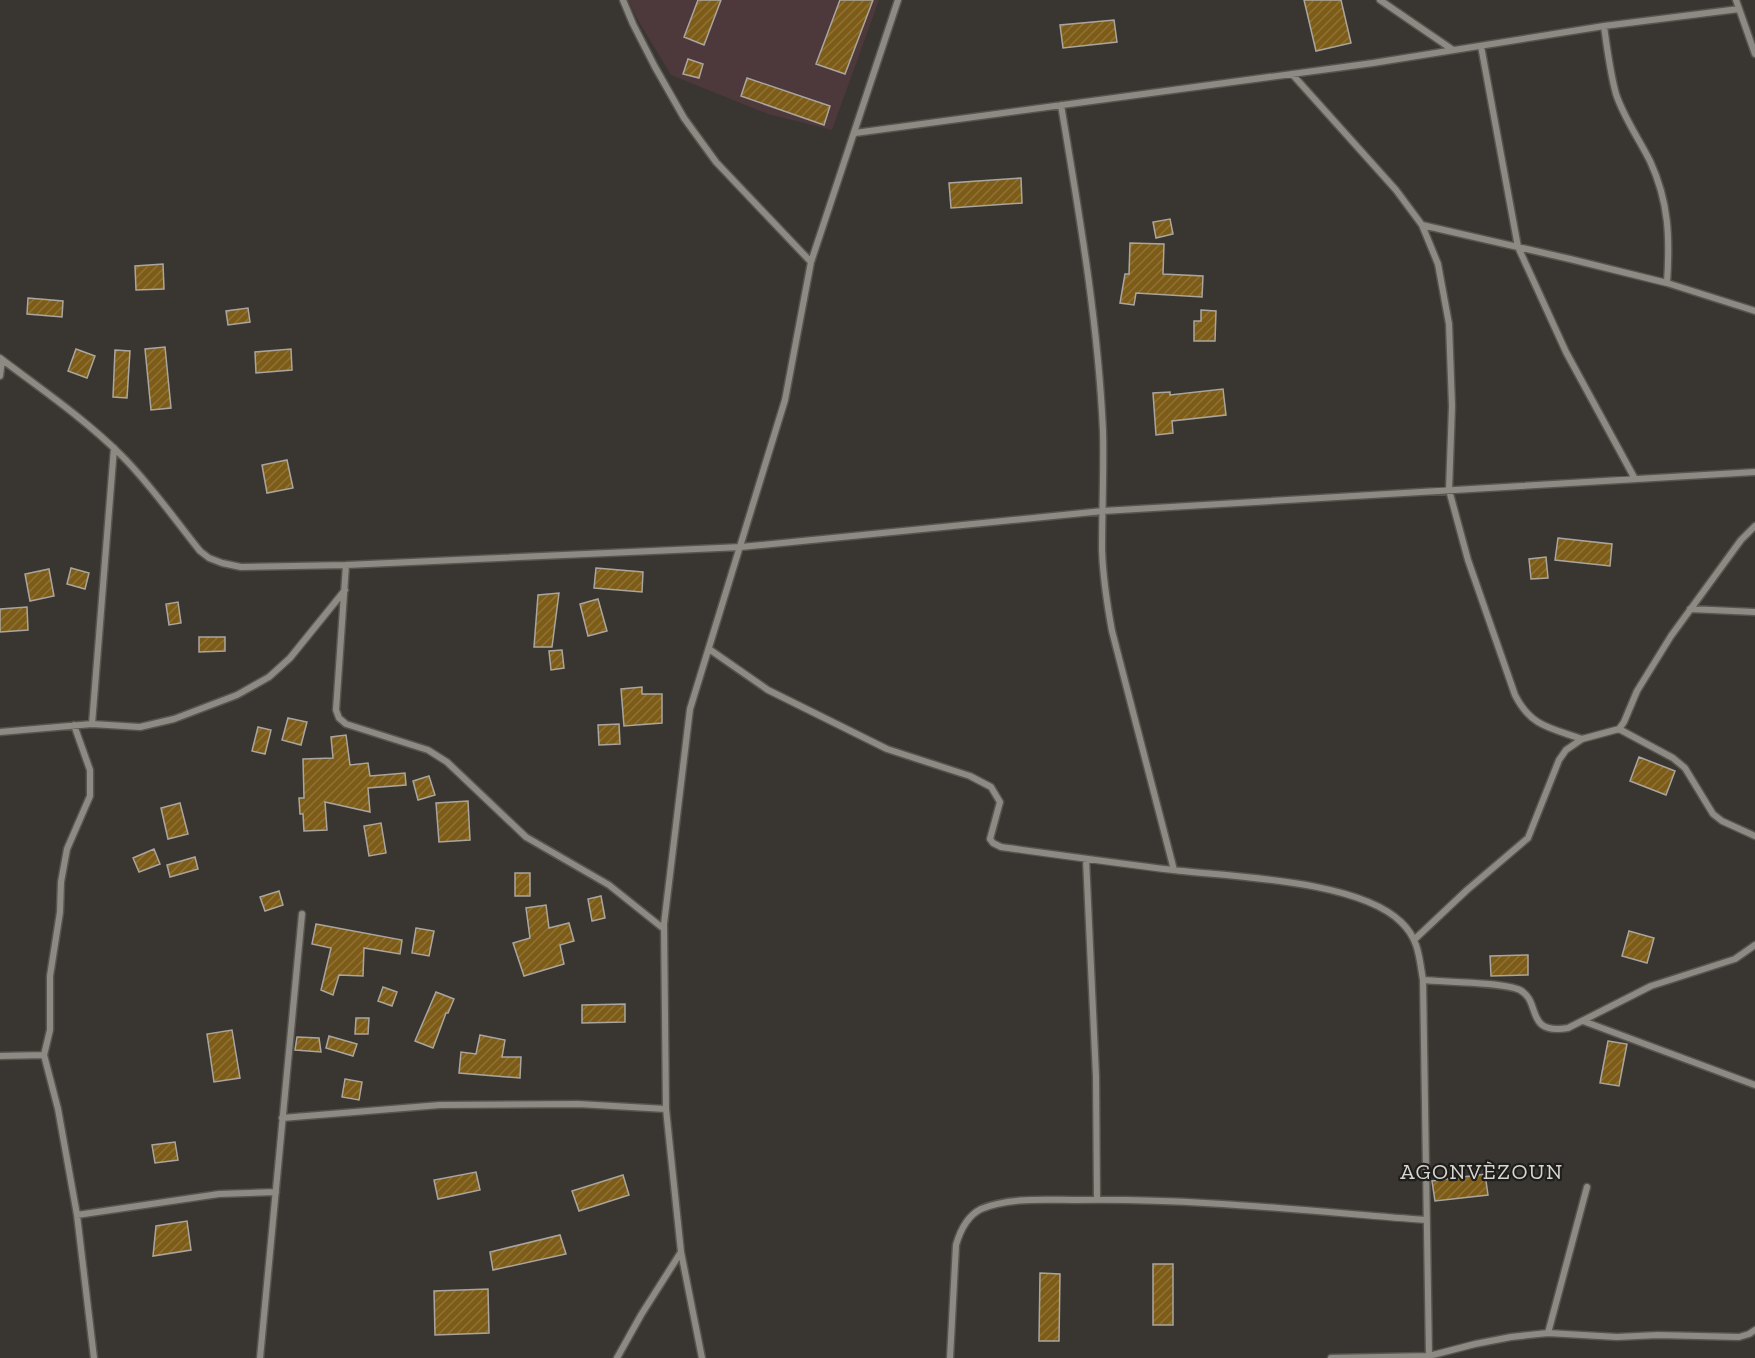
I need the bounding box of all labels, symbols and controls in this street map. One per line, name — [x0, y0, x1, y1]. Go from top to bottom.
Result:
district label: AGONVÈZOUN — [1400, 1158, 1564, 1185]

